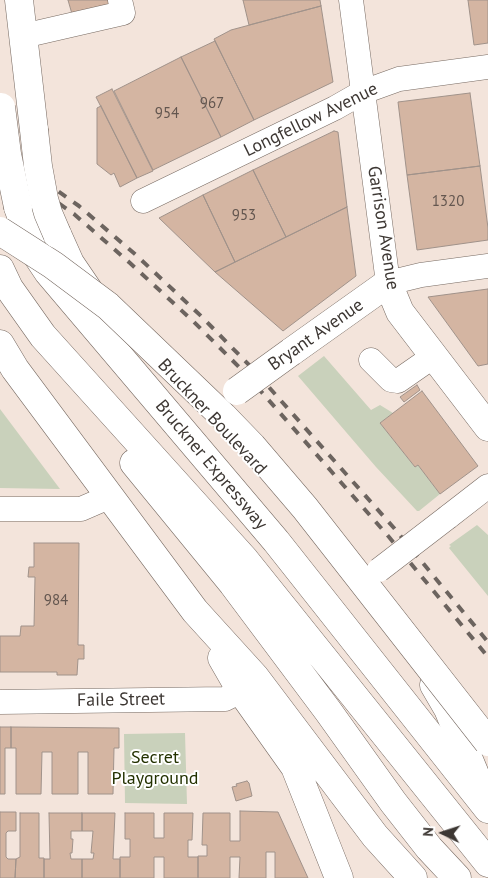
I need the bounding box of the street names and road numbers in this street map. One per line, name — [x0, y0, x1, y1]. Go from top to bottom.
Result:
street label: Longfellow Avenue — [241, 78, 381, 162]
street label: Garrison Avenue — [363, 165, 403, 291]
street label: Bryant Avenue — [264, 294, 368, 376]
street label: Bruckner Boulevard — [153, 355, 271, 479]
street label: Bruckner Expressway — [150, 396, 272, 534]
street label: Faile Street — [77, 688, 165, 712]

